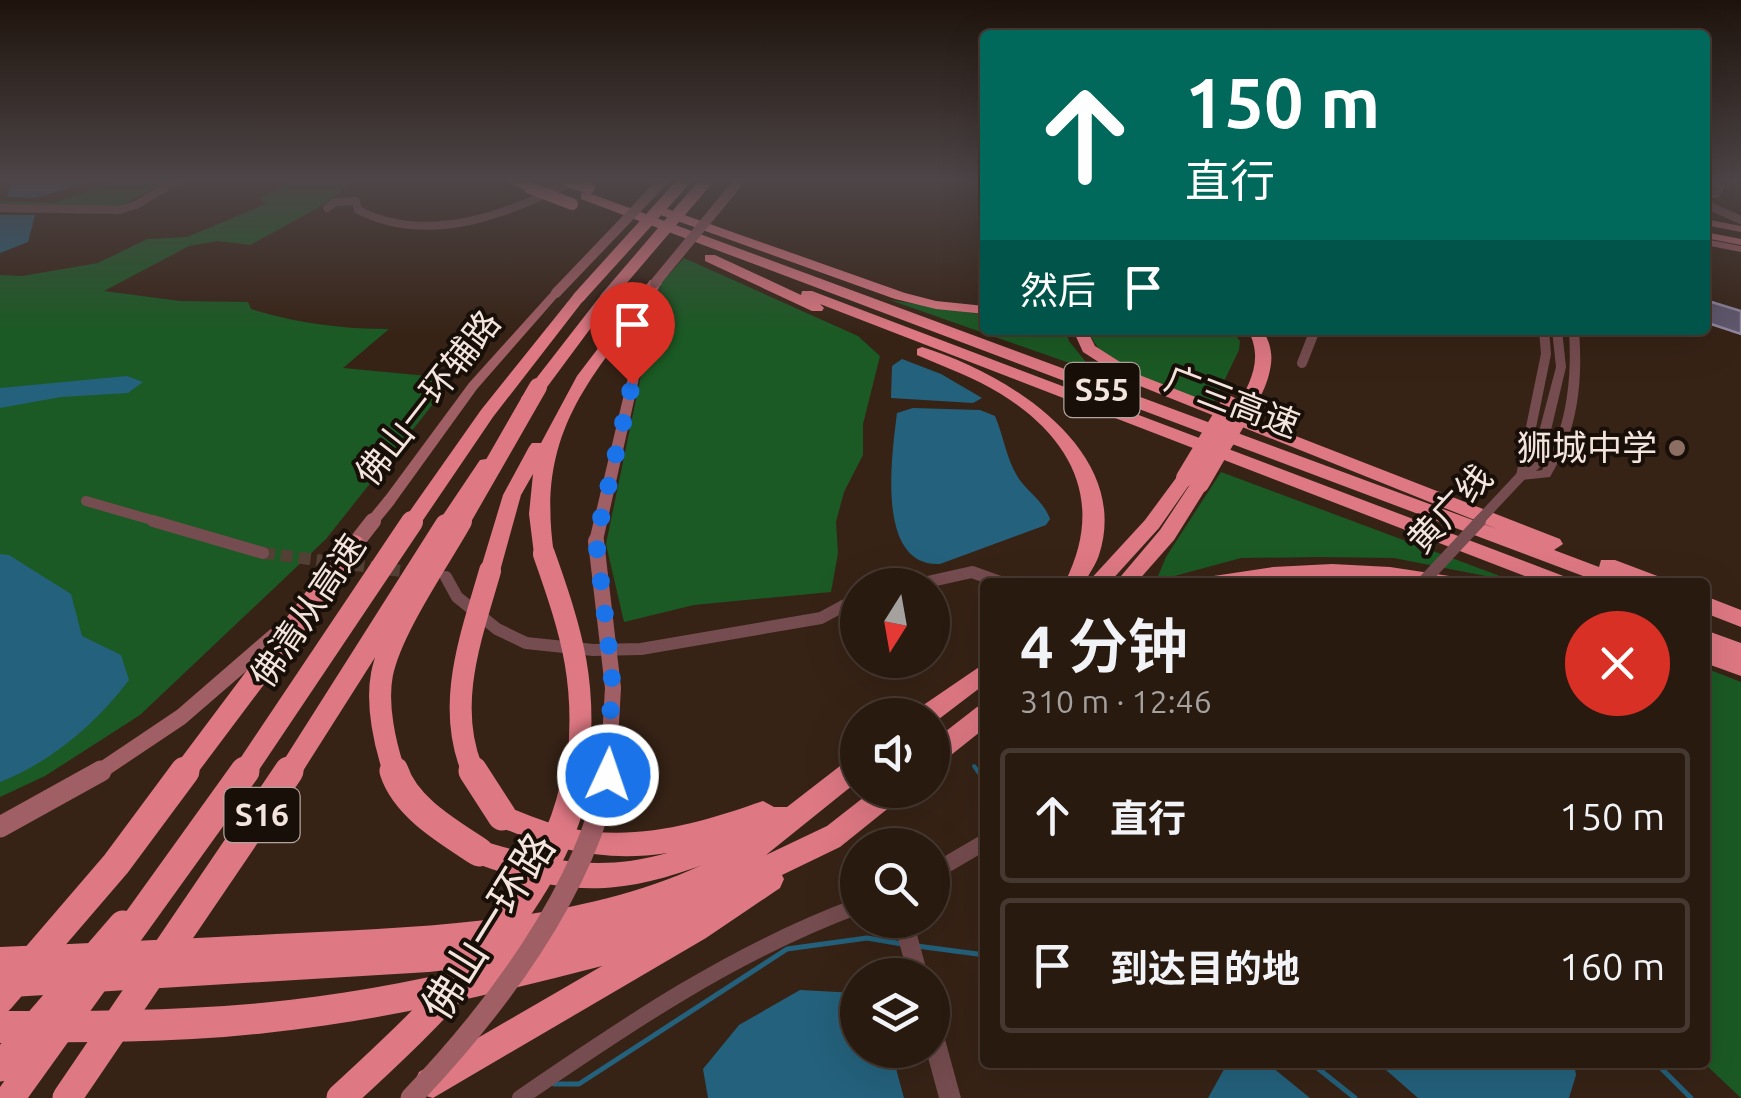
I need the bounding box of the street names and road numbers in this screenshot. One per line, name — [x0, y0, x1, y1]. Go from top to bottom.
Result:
street label: 佛山一环辅路 — [347, 302, 508, 492]
street label: 广三高速 — [1160, 357, 1305, 445]
road number: S55 — [1064, 363, 1140, 417]
street label: 黄广线 — [1399, 456, 1500, 560]
street label: 佛清从高速 — [242, 527, 373, 694]
road number: S16 — [224, 788, 300, 842]
street label: 佛山一环路 — [412, 824, 563, 1027]

